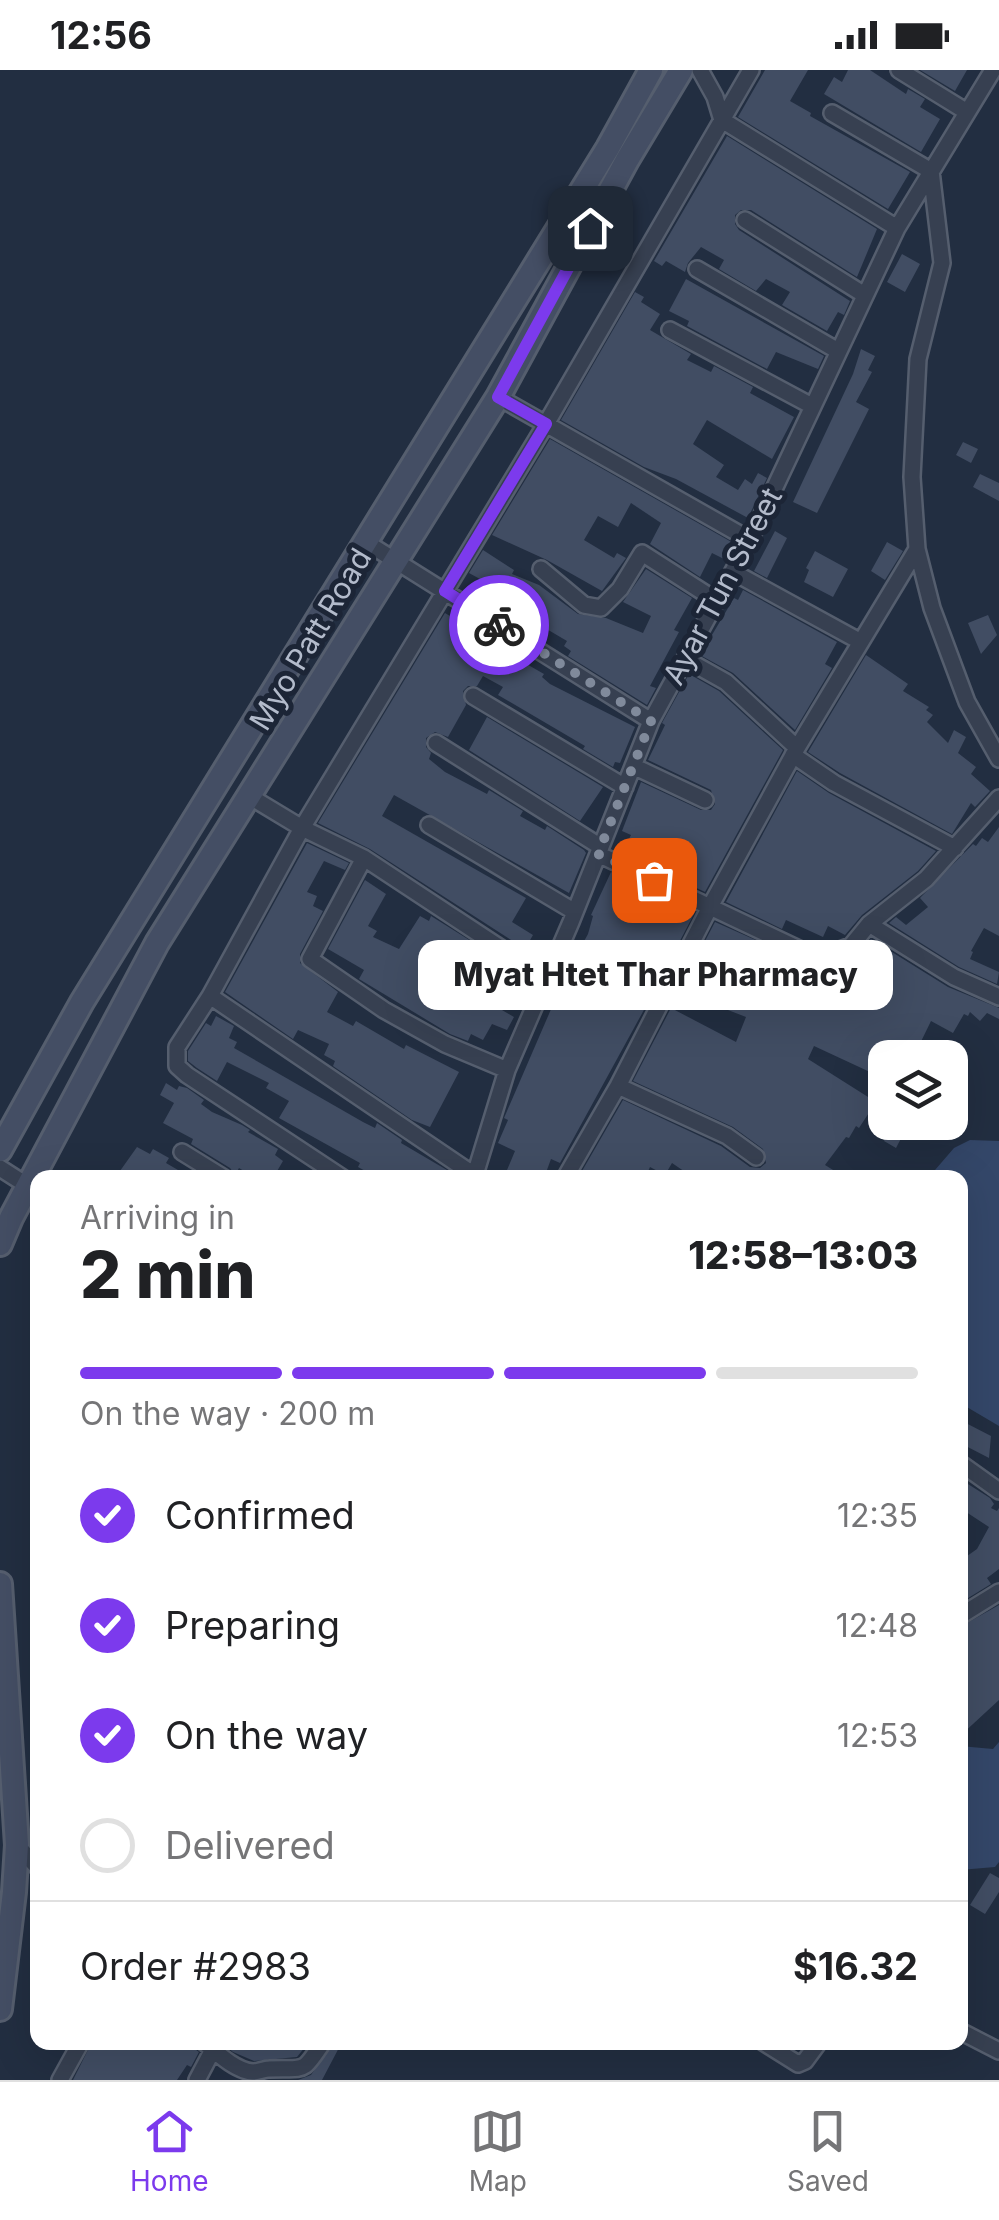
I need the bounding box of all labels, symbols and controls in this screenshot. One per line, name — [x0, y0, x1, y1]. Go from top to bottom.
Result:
text: 12:56 — [50, 12, 152, 58]
pin — [548, 186, 633, 271]
icon: home — [563, 201, 618, 256]
street label: Ayar Tun Street — [655, 481, 789, 691]
street label: Myo Patt Road — [242, 542, 378, 736]
courier — [449, 575, 549, 675]
icon: bike — [472, 598, 527, 653]
pin — [612, 838, 697, 923]
icon: bag — [627, 853, 682, 908]
callout: Myat Htet Thar Pharmacy — [417, 940, 892, 1010]
text: Myat Htet Thar Pharmacy — [453, 955, 858, 994]
map controls — [868, 1040, 968, 1140]
button: layers — [868, 1040, 968, 1140]
text: Arriving in — [80, 1198, 235, 1237]
text: 12:58–13:03 — [688, 1232, 918, 1278]
text: 2 min — [80, 1235, 256, 1314]
text: On the way · 200 m — [80, 1394, 375, 1433]
icon: check — [80, 1488, 135, 1543]
text: Confirmed — [165, 1492, 355, 1538]
text: 12:35 — [837, 1496, 918, 1535]
icon: check — [80, 1598, 135, 1653]
text: Preparing — [165, 1602, 340, 1648]
text: 12:48 — [836, 1606, 918, 1645]
icon: check — [80, 1708, 135, 1763]
text: On the way — [165, 1712, 368, 1758]
text: 12:53 — [837, 1716, 918, 1755]
text: Delivered — [165, 1822, 335, 1868]
text: Order #2983 — [80, 1943, 311, 1989]
text: $16.32 — [793, 1943, 918, 1989]
tab: Home — [130, 2104, 209, 2198]
tab: Map — [469, 2104, 527, 2198]
tab: Saved — [787, 2104, 869, 2198]

